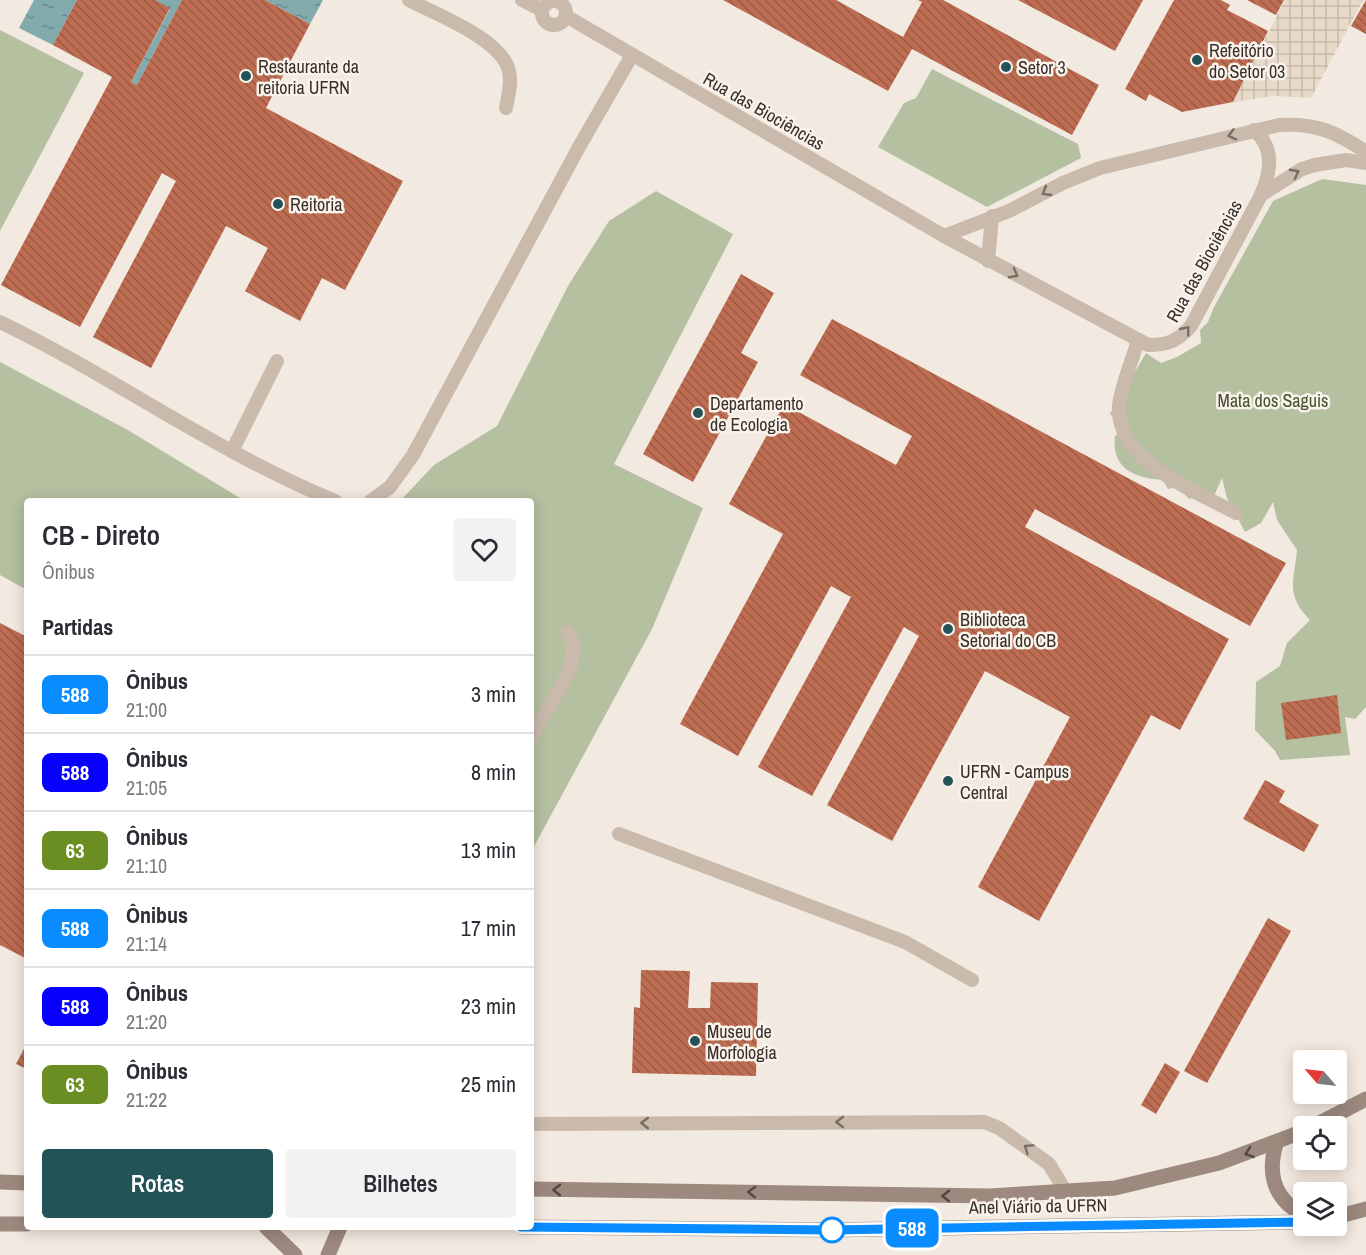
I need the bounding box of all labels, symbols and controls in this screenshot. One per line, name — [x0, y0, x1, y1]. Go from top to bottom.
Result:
place label: Refeitório do Setor 03 — [1209, 38, 1285, 84]
marker: Refeitório do Setor 03 — [1190, 53, 1204, 67]
place label: Restaurante da reitoria UFRN — [258, 54, 359, 100]
place label: Setor 3 — [1018, 55, 1066, 80]
marker: Setor 3 — [999, 60, 1013, 74]
street label: Rua das Biociências — [699, 66, 829, 156]
marker: Restaurante da reitoria UFRN — [239, 69, 253, 83]
one-way arrow — [1227, 128, 1237, 141]
one-way arrow — [1289, 169, 1300, 181]
one-way arrow — [1042, 185, 1052, 197]
place label: Reitoria — [290, 192, 343, 217]
street label: Rua das Biociências — [1160, 195, 1248, 327]
marker: Reitoria — [271, 197, 285, 211]
one-way arrow — [1008, 267, 1019, 279]
one-way arrow — [1179, 326, 1190, 337]
park label: Mata dos Saguis — [1218, 388, 1328, 413]
place label: Departamento de Ecologia — [710, 391, 804, 437]
marker: Departamento de Ecologia — [691, 406, 705, 420]
text: CB - Direto — [42, 516, 160, 554]
button: heart — [453, 518, 516, 581]
text: Ônibus — [42, 558, 95, 585]
place label: Biblioteca Setorial do CB — [960, 607, 1056, 653]
text: Partidas — [42, 612, 113, 642]
marker: Biblioteca Setorial do CB — [941, 622, 955, 636]
text: Ônibus — [126, 666, 188, 696]
text: 3 min — [471, 679, 516, 709]
text: 588 — [61, 680, 89, 709]
text: 21:00 — [126, 696, 167, 723]
text: Ônibus — [126, 744, 188, 774]
text: 8 min — [471, 757, 516, 787]
text: 588 — [61, 758, 89, 787]
place label: UFRN - Campus Central — [960, 759, 1069, 805]
text: 21:05 — [126, 774, 167, 801]
marker: UFRN - Campus Central — [941, 774, 955, 788]
text: Ônibus — [126, 822, 188, 852]
text: 13 min — [461, 835, 516, 865]
text: 63 — [65, 836, 85, 865]
text: 21:10 — [126, 852, 167, 879]
text: Ônibus — [126, 900, 188, 930]
text: 17 min — [461, 913, 516, 943]
text: 588 — [61, 914, 89, 943]
text: 21:14 — [126, 930, 167, 957]
text: Ônibus — [126, 978, 188, 1008]
text: 23 min — [461, 991, 516, 1021]
text: 588 — [61, 992, 89, 1021]
text: 21:20 — [126, 1008, 167, 1035]
place label: Museu de Morfologia — [707, 1019, 777, 1065]
marker: Museu de Morfologia — [688, 1034, 702, 1048]
north arrow — [1293, 1050, 1347, 1104]
map controls — [1293, 1050, 1347, 1236]
text: Ônibus — [126, 1056, 188, 1086]
text: 25 min — [461, 1069, 516, 1099]
text: 63 — [65, 1070, 85, 1099]
text: 21:22 — [126, 1086, 167, 1113]
one-way arrow — [836, 1116, 845, 1128]
button: locate — [1293, 1116, 1347, 1170]
one-way arrow — [641, 1117, 650, 1129]
one-way arrow — [1024, 1144, 1035, 1155]
one-way arrow — [1244, 1145, 1255, 1158]
button: Rotas — [42, 1149, 273, 1218]
button: Bilhetes — [285, 1149, 516, 1218]
button: layers — [1293, 1182, 1347, 1236]
one-way arrow — [552, 1183, 561, 1196]
one-way arrow — [747, 1186, 756, 1198]
one-way arrow — [942, 1190, 951, 1202]
street label: Anel Viário da UFRN — [968, 1192, 1107, 1220]
line badge: 588 — [878, 1208, 946, 1248]
text: 588 — [898, 1214, 926, 1243]
unlabelled marker — [819, 1217, 845, 1243]

